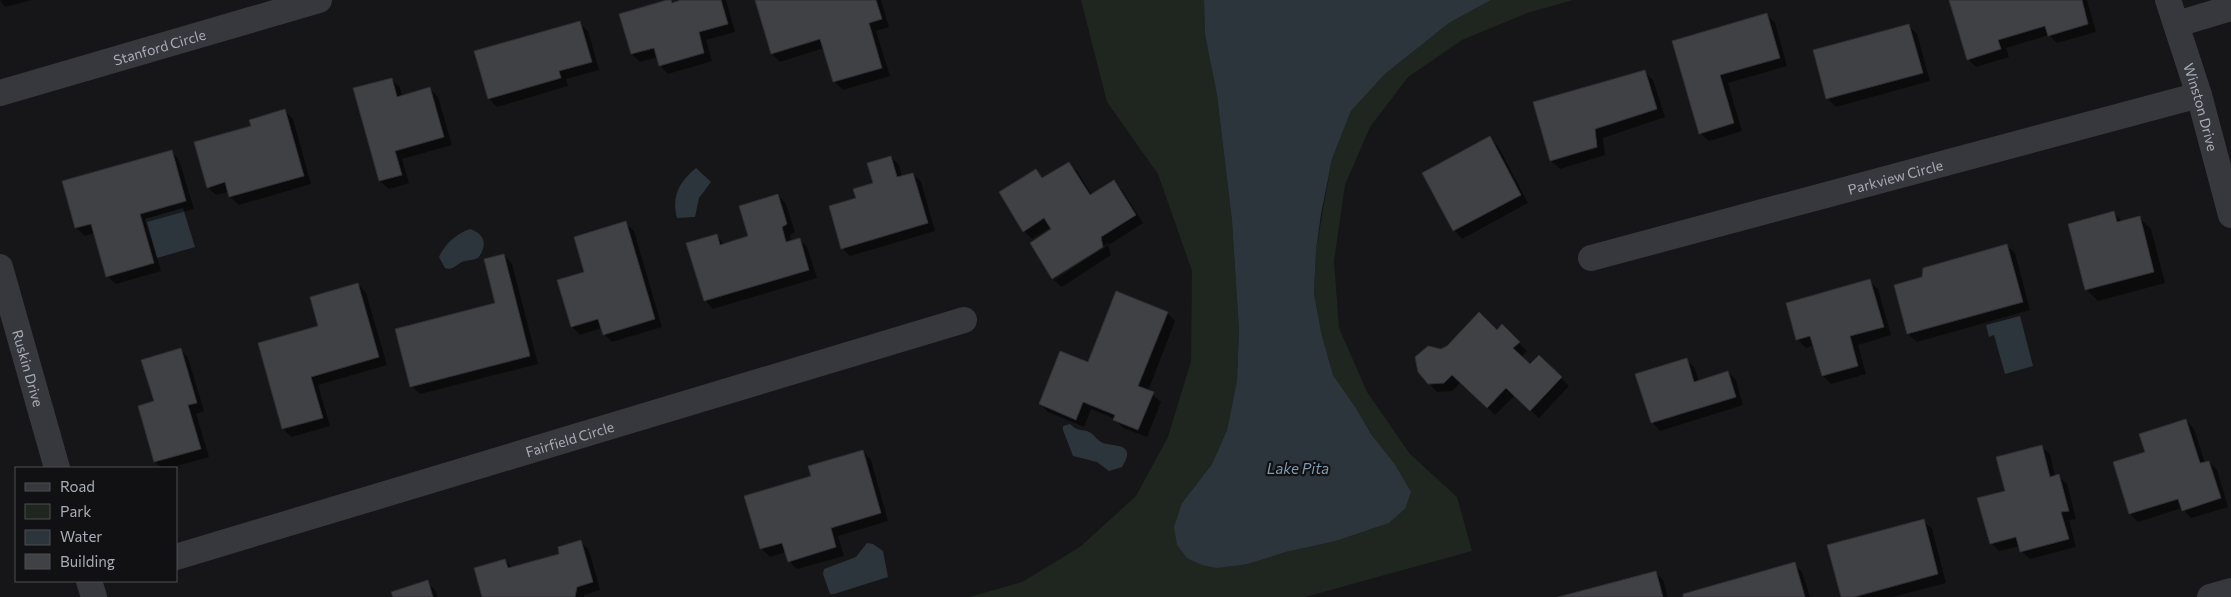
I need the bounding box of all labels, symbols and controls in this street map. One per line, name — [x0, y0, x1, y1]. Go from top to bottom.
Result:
street label: Stanford Circle — [111, 25, 208, 68]
street label: Winston Drive — [2181, 61, 2222, 153]
street label: Parkview Circle — [1846, 156, 1945, 197]
street label: Ruskin Drive — [10, 328, 48, 408]
street label: Fairfield Circle — [523, 417, 616, 460]
water label: Lake Pita — [1267, 459, 1329, 477]
legend — [15, 467, 178, 582]
text: Road — [60, 477, 95, 495]
text: Park — [60, 502, 91, 520]
text: Water — [60, 527, 102, 545]
text: Building — [60, 552, 115, 570]

